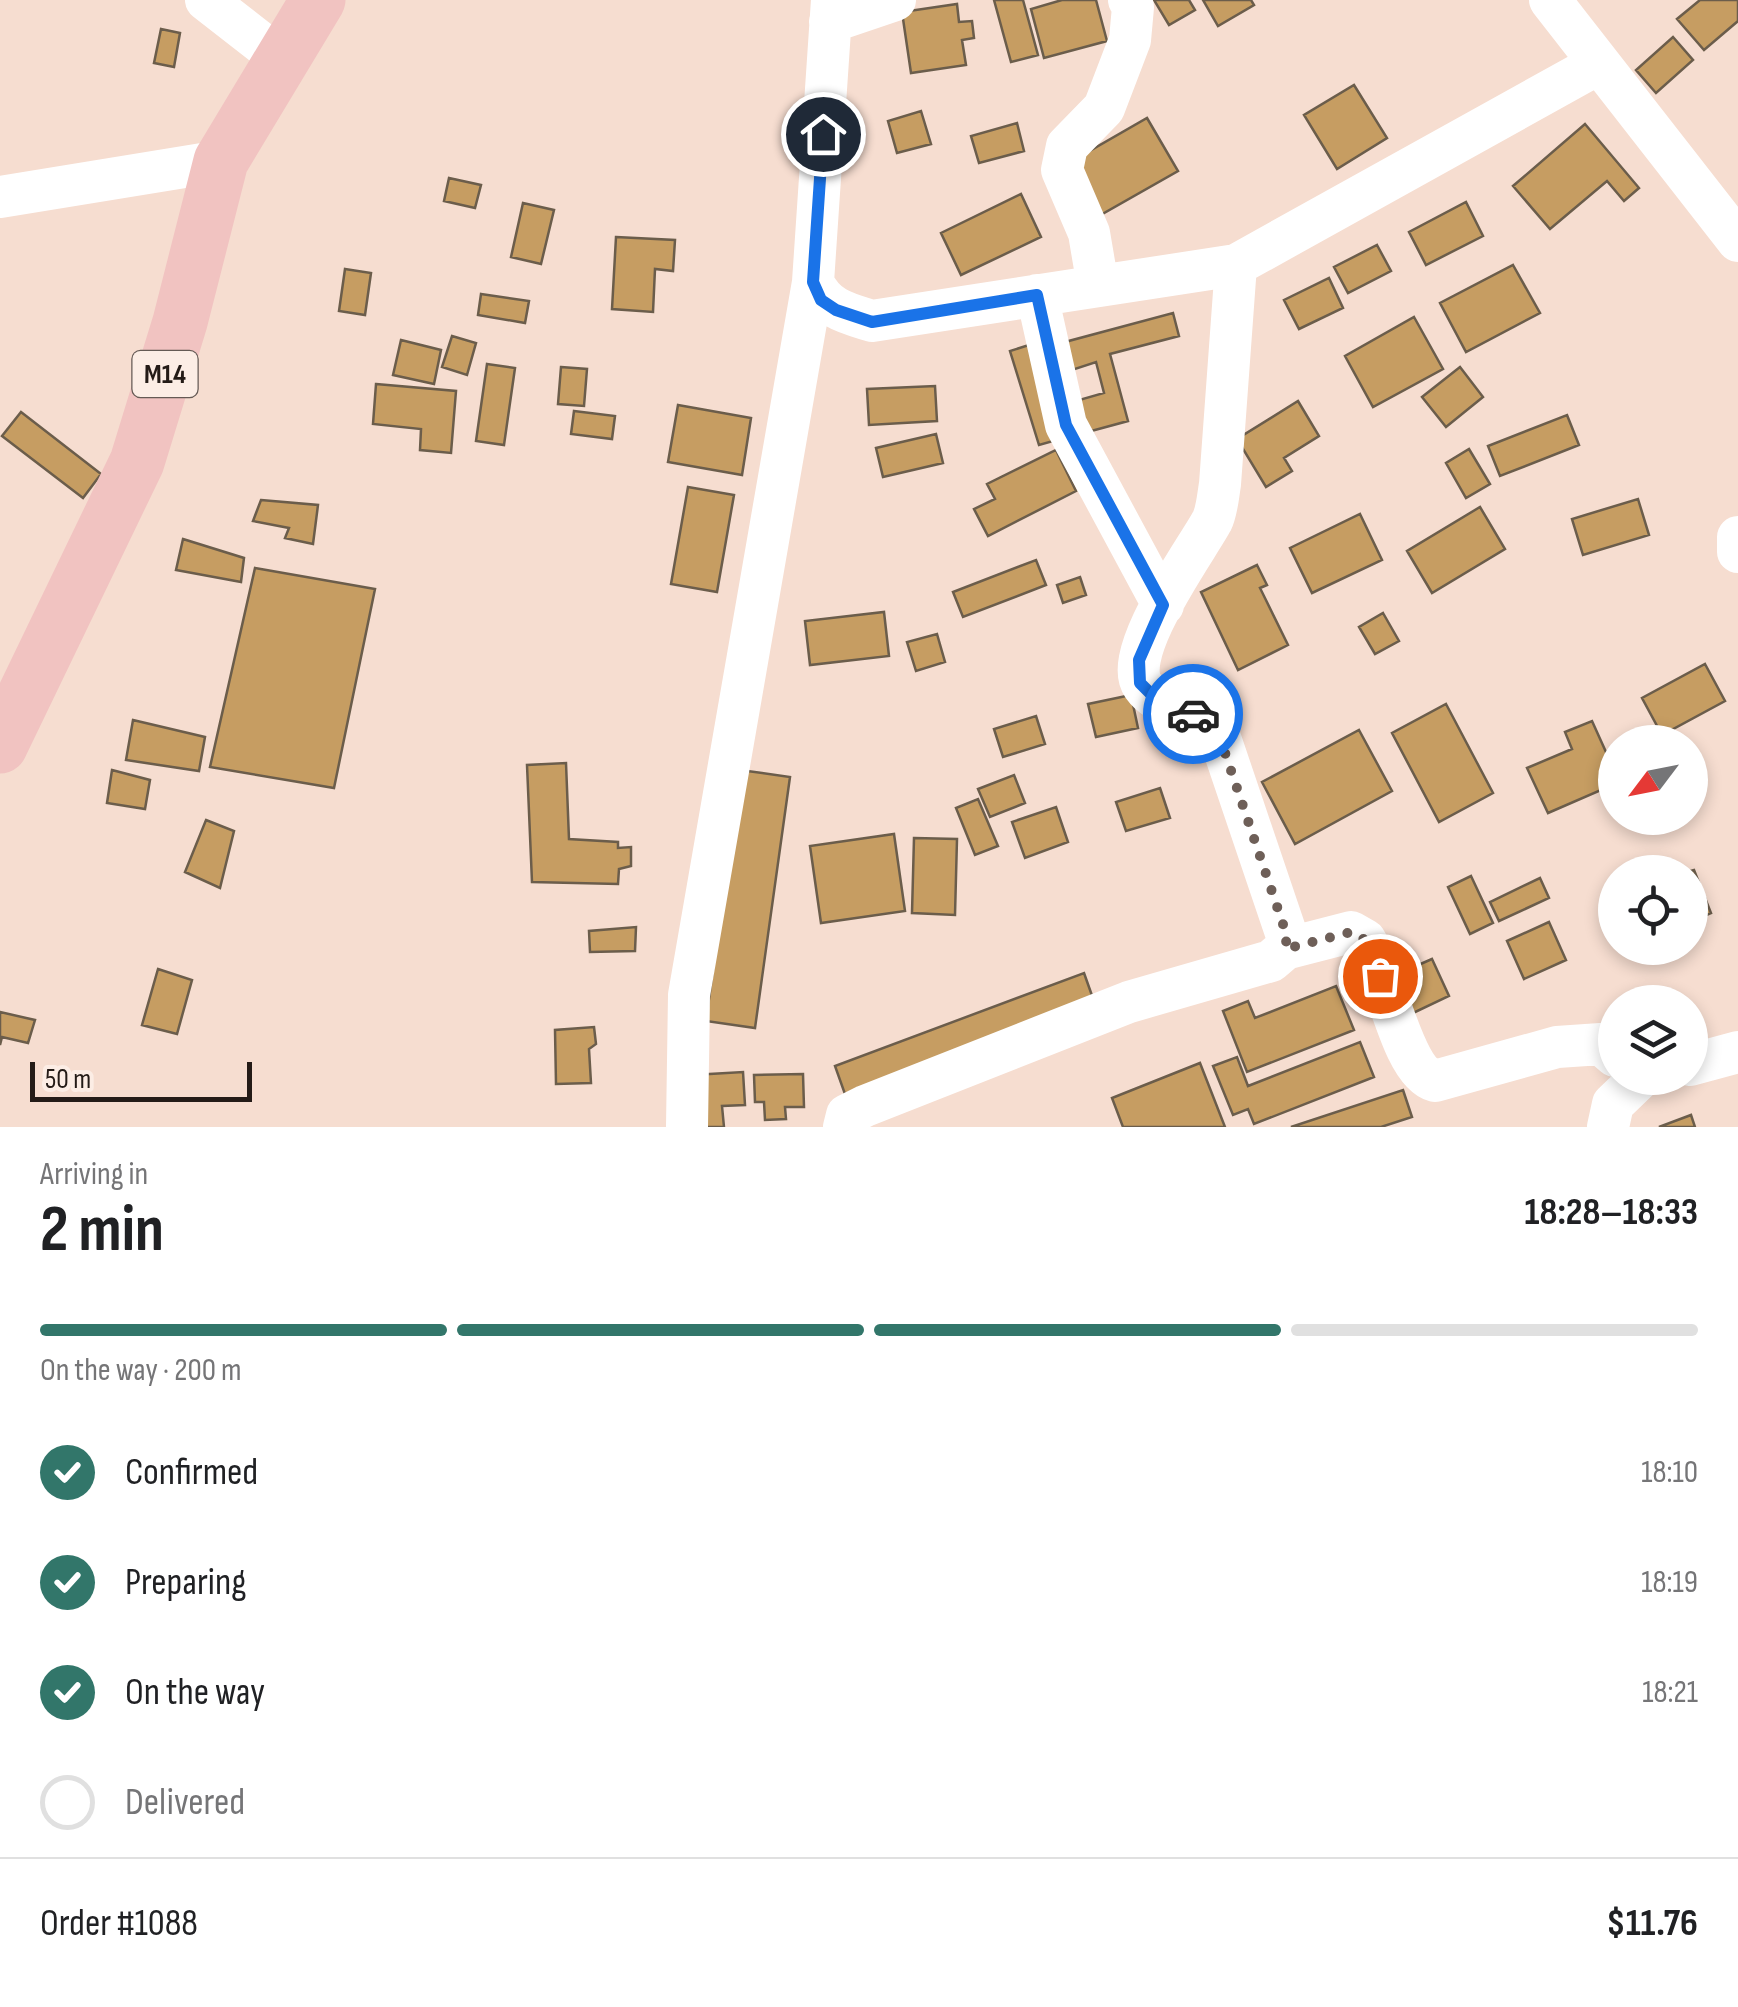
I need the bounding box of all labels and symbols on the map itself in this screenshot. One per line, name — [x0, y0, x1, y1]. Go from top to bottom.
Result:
pin — [781, 92, 866, 177]
road number: M14 — [132, 351, 198, 397]
courier — [1143, 664, 1243, 764]
north arrow — [1598, 725, 1708, 835]
pin — [1338, 934, 1423, 1019]
scale bar — [30, 1057, 252, 1102]

